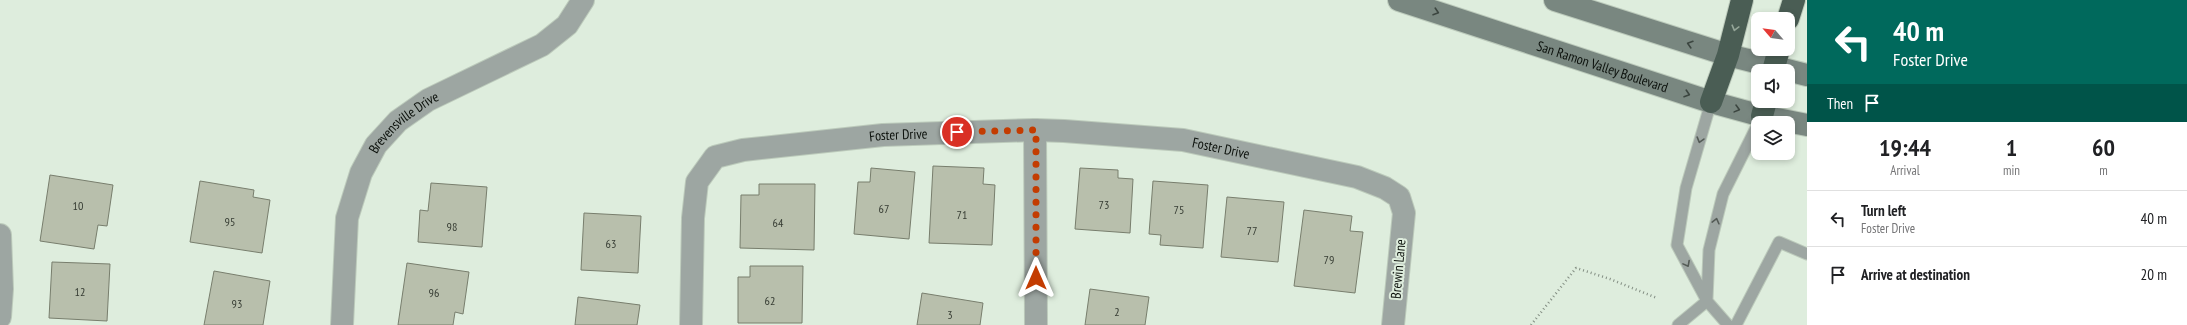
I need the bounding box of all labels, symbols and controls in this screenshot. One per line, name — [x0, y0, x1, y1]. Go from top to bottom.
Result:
one-way arrow — [1433, 8, 1440, 16]
north arrow — [1751, 12, 1795, 56]
map controls — [1751, 12, 1795, 160]
text: 40 m — [1893, 12, 1944, 49]
icon: left — [1827, 16, 1879, 68]
one-way arrow — [1731, 24, 1740, 31]
street label: San Ramon Valley Boulevard — [1534, 37, 1670, 96]
one-way arrow — [1687, 40, 1694, 48]
text: Foster Drive — [1893, 48, 1968, 71]
button: sound — [1751, 64, 1795, 108]
street label: Brevensville Drive — [364, 87, 442, 156]
one-way arrow — [1683, 89, 1690, 98]
icon: arrive — [1861, 92, 1883, 114]
text: Then — [1827, 94, 1853, 113]
one-way arrow — [1733, 104, 1740, 113]
pin — [940, 115, 974, 149]
button: layers — [1751, 116, 1795, 160]
icon: arrive — [946, 121, 968, 143]
street label: Foster Drive — [868, 125, 928, 145]
text: 19:44 — [1879, 132, 1931, 163]
text: 1 — [2006, 132, 2017, 163]
text: 60 — [2092, 132, 2115, 163]
street label: Foster Drive — [1191, 133, 1252, 163]
one-way arrow — [1696, 136, 1705, 143]
text: Arrival — [1890, 162, 1920, 179]
text: min — [2003, 162, 2020, 179]
text: m — [2099, 162, 2108, 179]
house number: 73 — [1099, 197, 1109, 212]
house number: 10 — [73, 198, 83, 213]
house number: 67 — [879, 201, 889, 216]
text: Turn left — [1861, 201, 1906, 220]
house number: 75 — [1174, 202, 1184, 217]
house number: 71 — [957, 207, 967, 222]
icon: left — [1827, 208, 1849, 230]
text: 40 m — [2141, 209, 2167, 228]
house number: 95 — [225, 214, 235, 229]
house number: 64 — [773, 215, 784, 230]
one-way arrow — [1711, 217, 1720, 224]
house number: 98 — [447, 219, 457, 234]
text: Foster Drive — [1861, 220, 1915, 237]
house number: 77 — [1247, 223, 1257, 238]
house number: 63 — [606, 236, 616, 251]
street label: Brewin Lane — [1386, 238, 1410, 299]
house number: 79 — [1324, 252, 1334, 267]
position arrow — [1015, 257, 1057, 299]
one-way arrow — [1683, 260, 1690, 267]
icon: arrive — [1827, 264, 1849, 286]
text: Arrive at destination — [1861, 265, 1970, 284]
text: 20 m — [2141, 265, 2167, 284]
house number: 12 — [75, 284, 85, 299]
house number: 96 — [429, 285, 439, 300]
house number: 62 — [765, 293, 775, 308]
house number: 93 — [232, 296, 242, 311]
house number: 2 — [1114, 304, 1120, 319]
house number: 3 — [947, 307, 953, 322]

